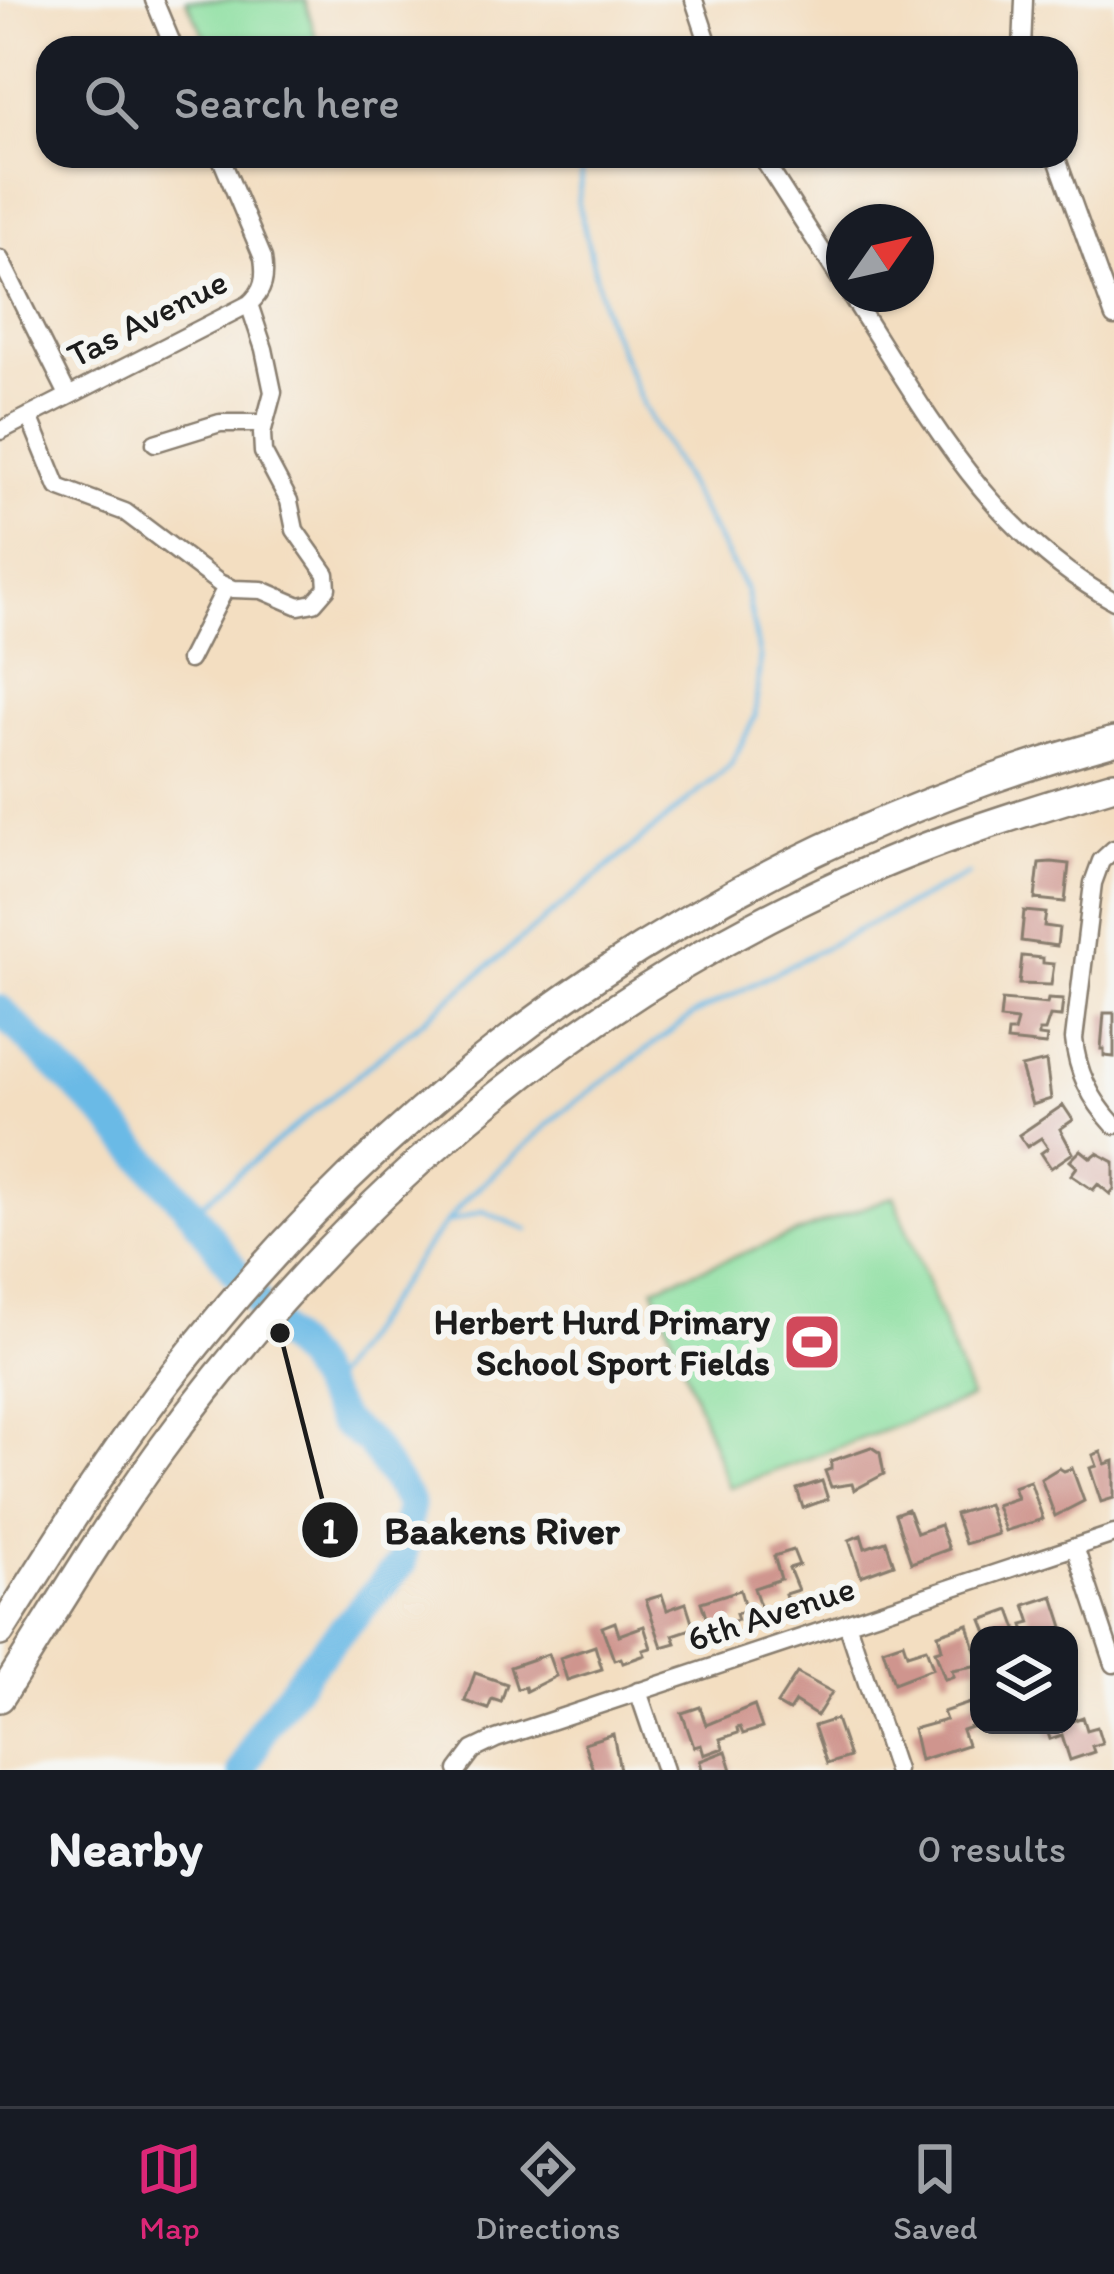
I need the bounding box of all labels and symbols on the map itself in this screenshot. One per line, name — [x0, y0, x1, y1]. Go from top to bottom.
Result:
north arrow — [826, 204, 934, 312]
street label: Tas Avenue — [60, 259, 234, 377]
place label: Herbert Hurd Primary School Sport Fields — [434, 1300, 770, 1384]
sports icon: Herbert Hurd Primary School Sport Fields — [781, 1311, 843, 1373]
callout: Baakens River — [300, 1492, 644, 1567]
text: Baakens River — [384, 1507, 621, 1554]
text: 1 — [322, 1509, 339, 1552]
street label: 6th Avenue — [682, 1566, 860, 1660]

